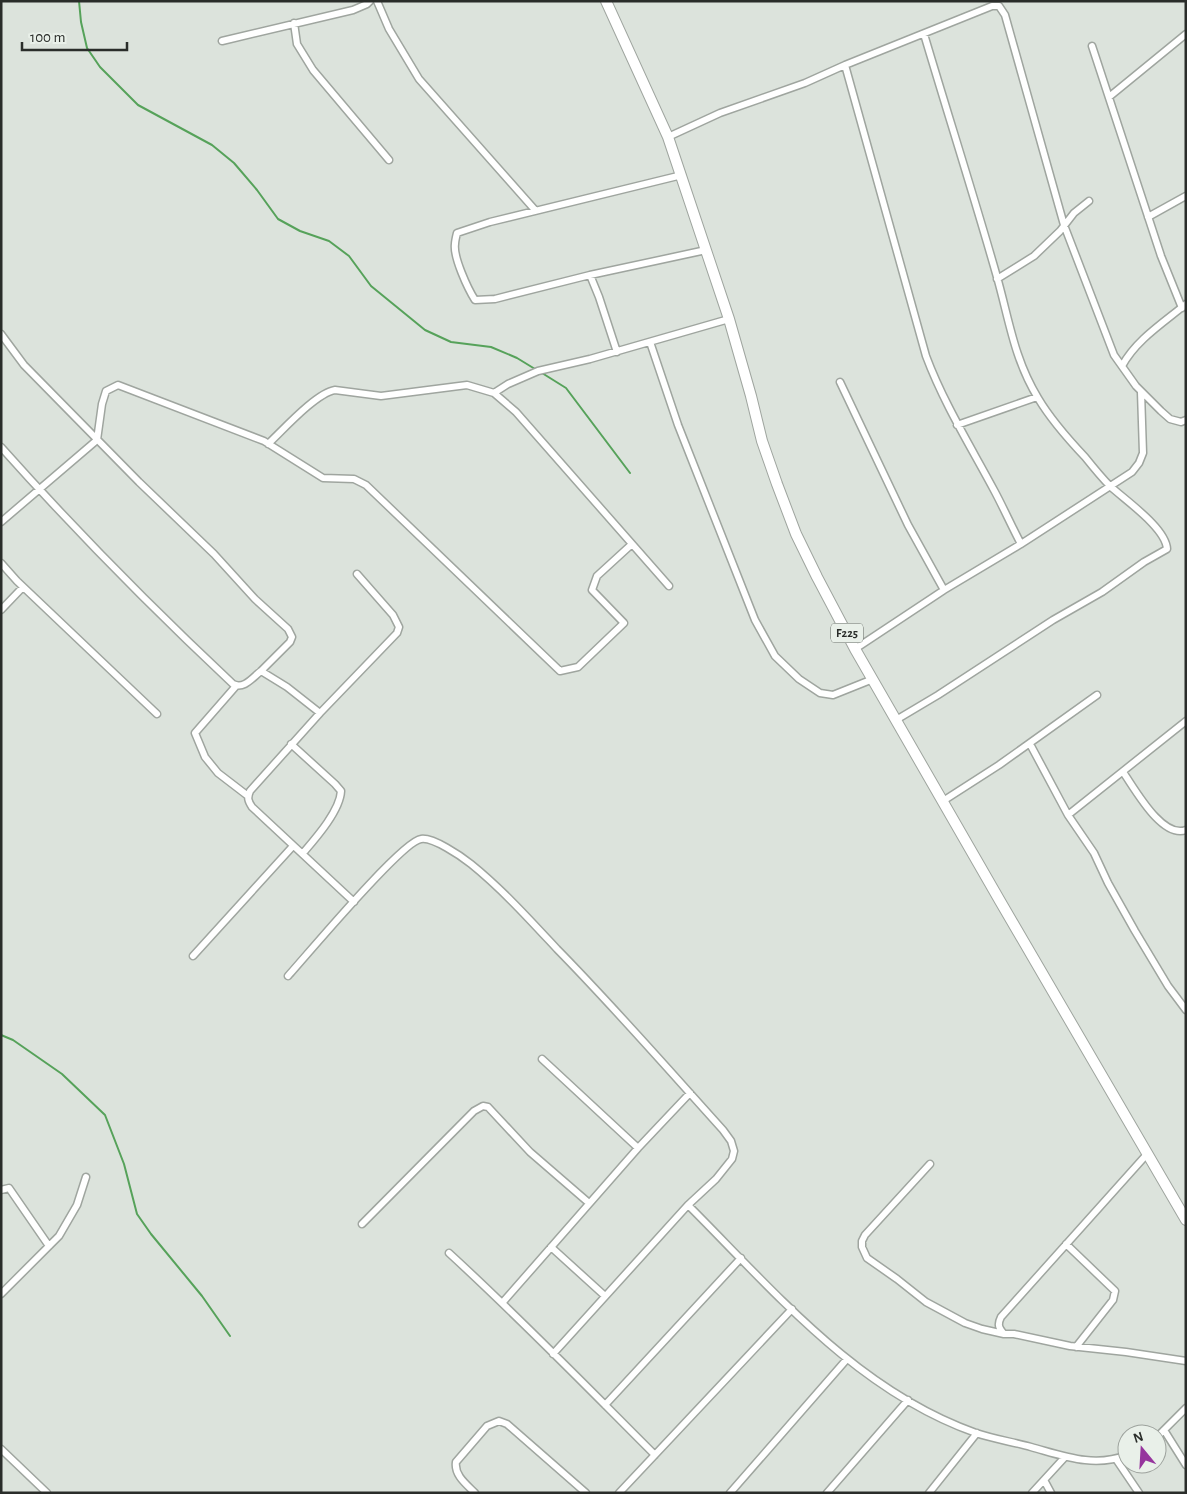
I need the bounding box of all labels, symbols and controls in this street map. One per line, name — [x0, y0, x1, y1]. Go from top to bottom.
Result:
scale bar — [22, 20, 128, 52]
text: 100 m — [30, 30, 65, 45]
road number: F225 — [831, 624, 863, 642]
north arrow — [1117, 1424, 1167, 1474]
text: N — [1131, 1429, 1145, 1446]

